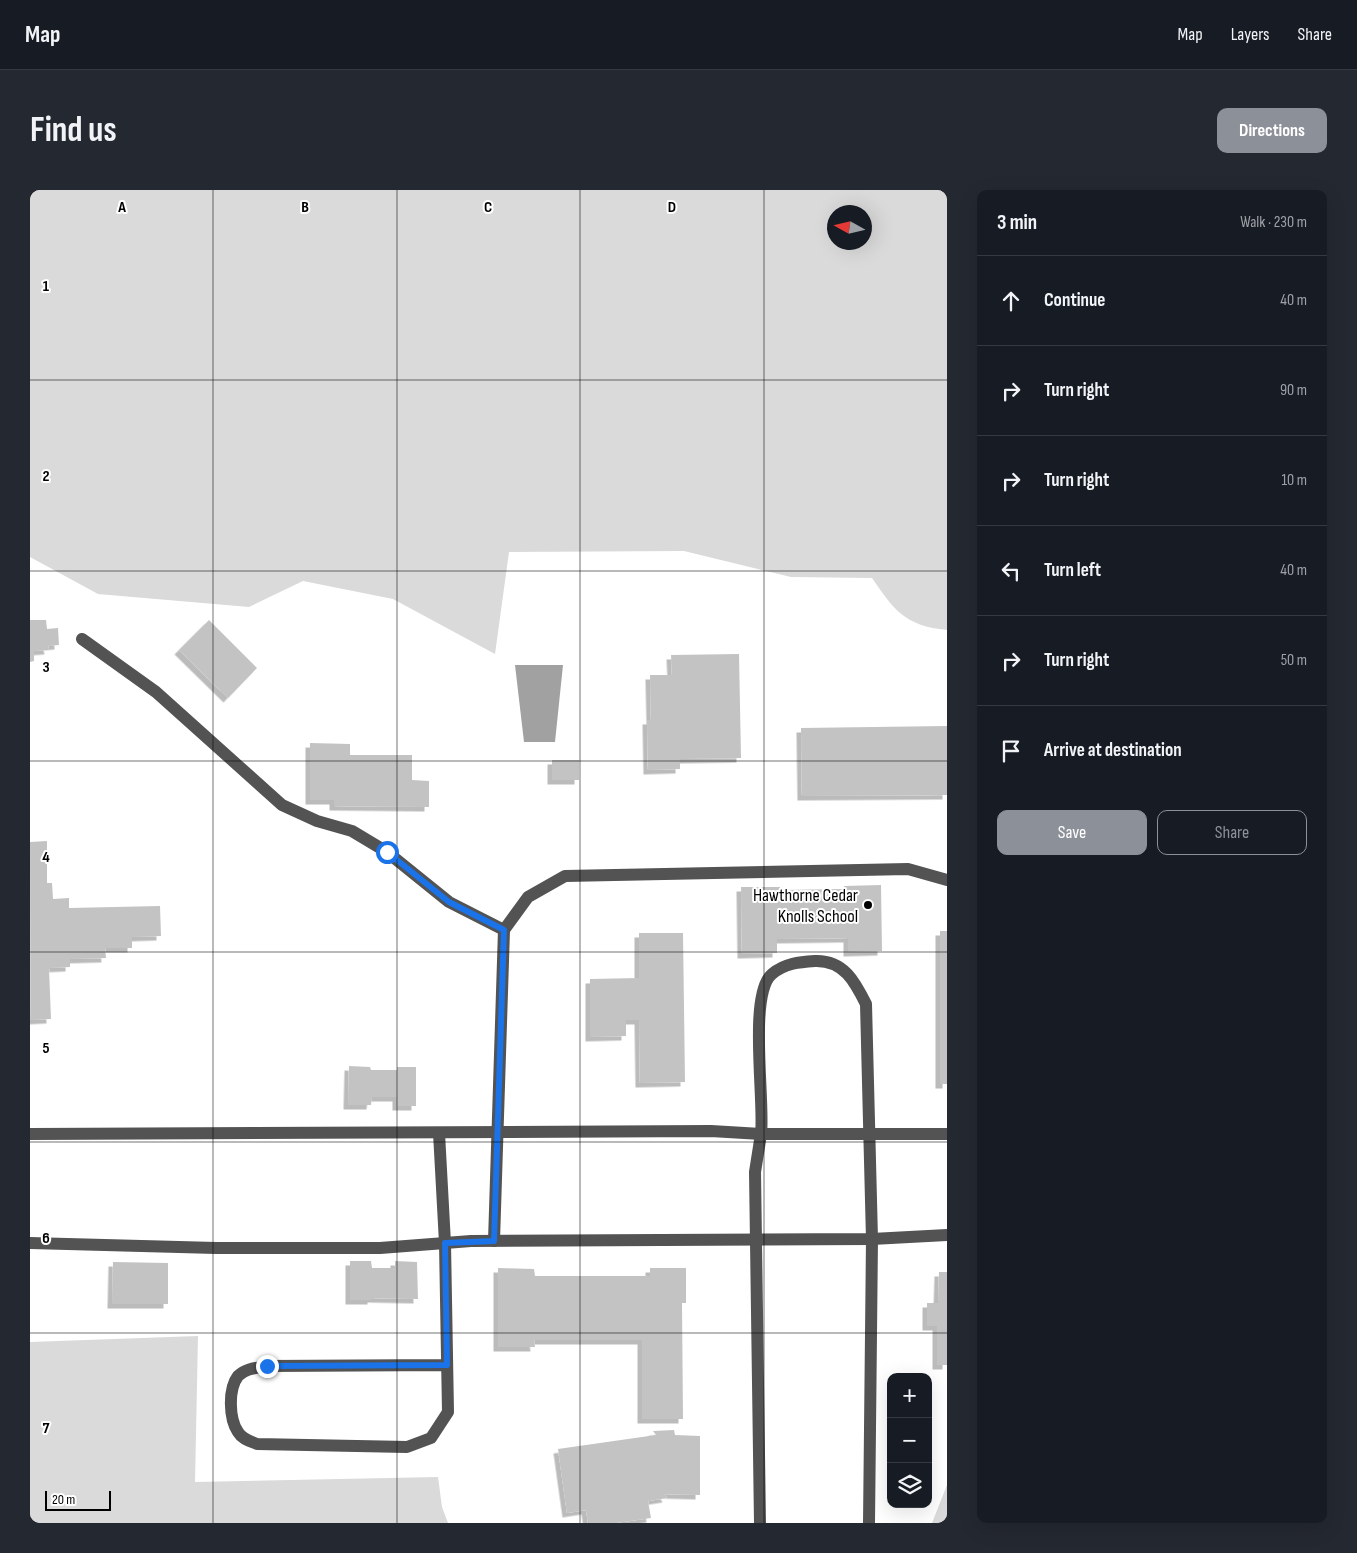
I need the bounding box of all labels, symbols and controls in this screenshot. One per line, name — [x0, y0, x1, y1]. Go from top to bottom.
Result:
text: Map — [25, 20, 60, 49]
text: Map — [1178, 24, 1203, 45]
text: Layers — [1231, 24, 1270, 45]
text: Share — [1298, 24, 1332, 45]
button: Directions — [1217, 108, 1327, 153]
text: Find us — [30, 109, 117, 152]
text: A — [117, 198, 126, 217]
text: B — [301, 198, 309, 217]
text: C — [484, 198, 492, 217]
text: D — [668, 198, 676, 217]
north arrow — [827, 205, 872, 250]
text: 3 min — [997, 210, 1037, 235]
text: Walk · 230 m — [1240, 213, 1307, 232]
text: 1 — [43, 277, 50, 296]
icon: ahead — [997, 287, 1025, 315]
text: Continue — [1044, 289, 1105, 312]
text: 40 m — [1280, 291, 1307, 310]
icon: right — [997, 377, 1025, 405]
text: Turn right — [1044, 379, 1109, 402]
text: 90 m — [1280, 381, 1307, 400]
text: 2 — [42, 467, 50, 486]
icon: right — [997, 467, 1025, 495]
text: Turn right — [1044, 469, 1109, 492]
text: 10 m — [1281, 471, 1307, 490]
icon: left — [997, 557, 1025, 585]
text: Turn left — [1044, 559, 1101, 582]
text: 40 m — [1280, 561, 1307, 580]
icon: right — [997, 647, 1025, 675]
text: Turn right — [1044, 649, 1109, 672]
text: 50 m — [1281, 651, 1307, 670]
text: 3 — [42, 658, 50, 677]
icon: arrive — [997, 737, 1025, 765]
text: Arrive at destination — [1044, 739, 1182, 762]
button: Save — [997, 810, 1147, 855]
button: Share — [1157, 810, 1307, 855]
route start — [376, 841, 399, 864]
text: 4 — [42, 848, 50, 867]
place label: Hawthorne Cedar Knolls School — [753, 885, 858, 927]
marker: Hawthorne Cedar Knolls School — [862, 899, 874, 911]
text: 5 — [42, 1039, 50, 1058]
text: 6 — [42, 1229, 50, 1248]
route end — [256, 1355, 279, 1378]
map controls — [887, 1373, 932, 1508]
button: + — [887, 1373, 932, 1418]
button: − — [887, 1418, 932, 1463]
text: 7 — [43, 1419, 50, 1438]
button: layers — [887, 1463, 932, 1508]
scale bar — [45, 1488, 111, 1511]
text: 20 m — [52, 1491, 75, 1508]

